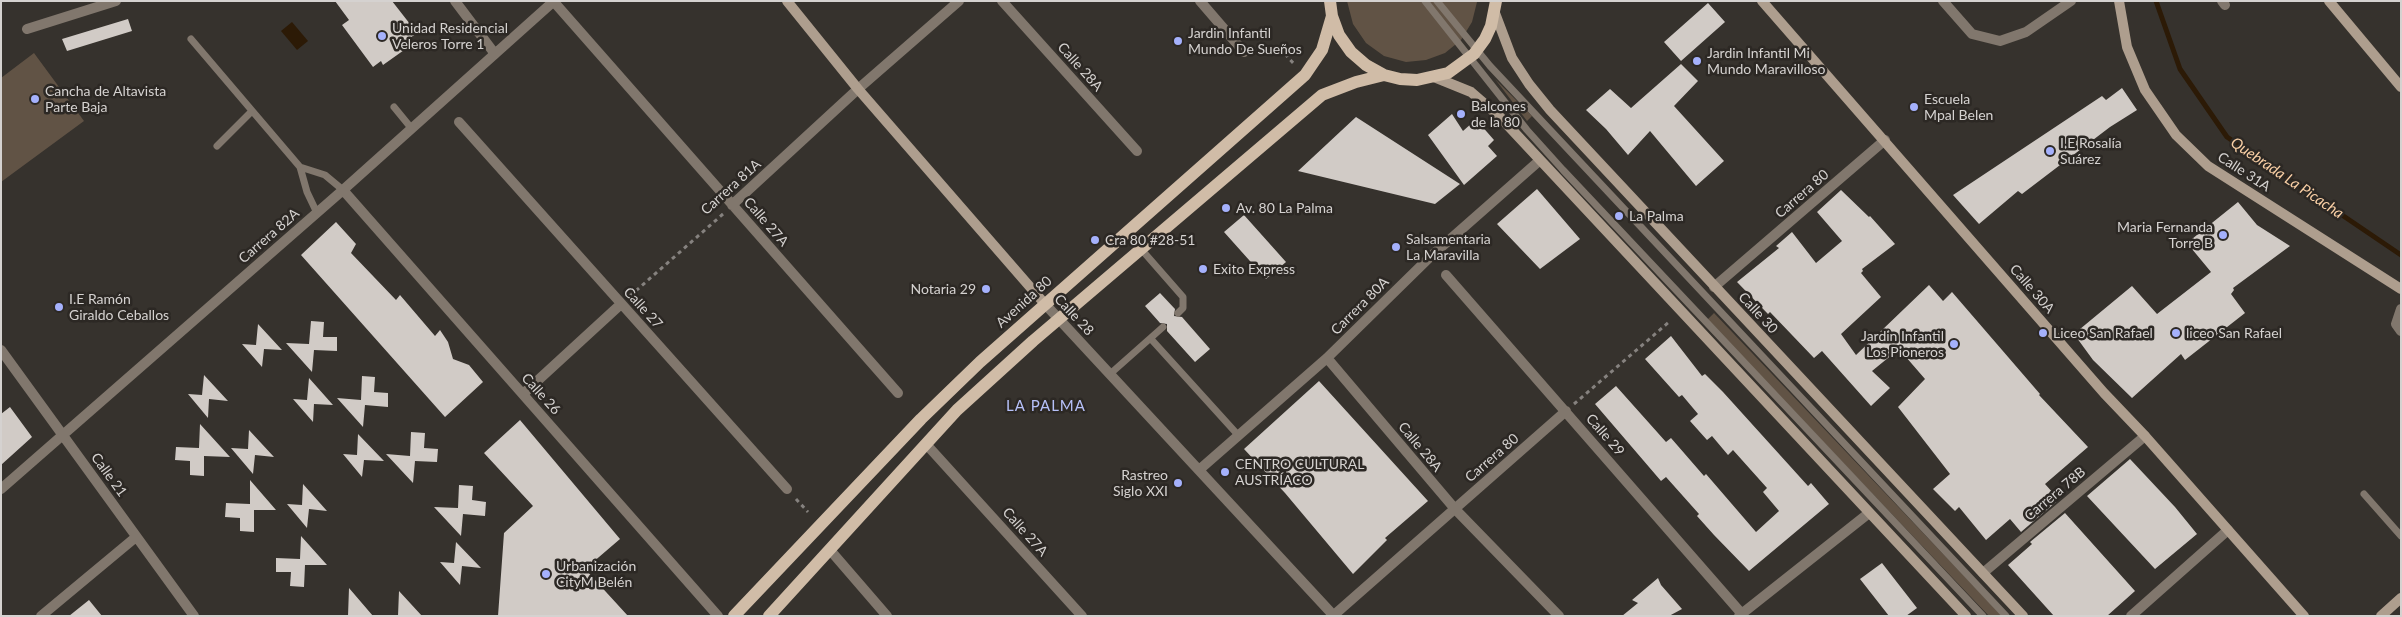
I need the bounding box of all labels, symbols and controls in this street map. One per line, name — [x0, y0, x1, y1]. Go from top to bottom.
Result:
place label: Unidad Residencial Veleros Torre 1 — [392, 20, 508, 52]
place label: Jardin Infantil Mundo De Sueños — [1188, 25, 1302, 58]
marker: Unidad Residencial Veleros Torre 1 — [376, 30, 388, 42]
marker: Jardin Infantil Mundo De Sueños — [1172, 35, 1184, 47]
street label: Calle 28A — [1054, 39, 1106, 95]
place label: Jardin Infantil Mi Mundo Maravilloso — [1707, 45, 1826, 78]
marker: Jardin Infantil Mi Mundo Maravilloso — [1691, 55, 1703, 67]
place label: Cancha de Altavista Parte Baja — [45, 83, 166, 115]
place label: Escuela Mpal Belen — [1924, 91, 1993, 124]
marker: Cancha de Altavista Parte Baja — [29, 93, 41, 105]
place label: Balcones de la 80 — [1471, 98, 1526, 130]
marker: Escuela Mpal Belen — [1908, 101, 1920, 113]
marker: Balcones de la 80 — [1455, 108, 1467, 120]
water label: Quebrada La Picacha — [2227, 134, 2347, 222]
place label: I.E Rosalía Suárez — [2060, 135, 2122, 168]
marker: I.E Rosalía Suárez — [2044, 145, 2056, 157]
street label: Calle 31A — [2214, 149, 2274, 195]
street label: Carrera 81A — [698, 156, 764, 218]
street label: Carrera 80 — [1772, 166, 1832, 222]
street label: Calle 27A — [740, 194, 792, 250]
place label: Av. 80 La Palma — [1236, 200, 1333, 216]
marker: Av. 80 La Palma — [1220, 202, 1232, 214]
street label: Carrera 82A — [235, 205, 303, 267]
place label: La Palma — [1629, 208, 1684, 224]
marker: La Palma — [1613, 210, 1625, 222]
place label: Maria Fernanda Torre B — [2117, 219, 2213, 252]
marker: Maria Fernanda Torre B — [2217, 229, 2229, 241]
place label: Salsamentaria La Maravilla — [1406, 231, 1491, 264]
place label: Cra 80 #28-51 — [1105, 232, 1195, 248]
marker: Cra 80 #28-51 — [1089, 234, 1101, 246]
marker: Salsamentaria La Maravilla — [1390, 241, 1402, 253]
place label: Exito Express — [1213, 261, 1295, 277]
street label: Calle 30A — [2006, 261, 2058, 317]
marker: Exito Express — [1197, 263, 1209, 275]
street label: Avenida 80 — [993, 273, 1055, 331]
street label: Carrera 80A — [1328, 274, 1392, 338]
place label: Notaria 29 — [911, 281, 976, 297]
marker: Notaria 29 — [980, 283, 992, 295]
street label: Calle 27 — [620, 284, 666, 332]
street label: Calle 30 — [1735, 289, 1781, 337]
place label: I.E Ramón Giraldo Ceballos — [69, 291, 169, 324]
street label: Calle 28 — [1051, 291, 1097, 339]
marker: I.E Ramón Giraldo Ceballos — [53, 301, 65, 313]
place label: Liceo San Rafael — [2053, 325, 2153, 341]
place label: liceo San Rafael — [2186, 325, 2282, 341]
marker: Liceo San Rafael — [2037, 327, 2049, 339]
marker: liceo San Rafael — [2170, 327, 2182, 339]
place label: Jardin Infantil Los Pioneros — [1861, 328, 1944, 361]
marker: Jardin Infantil Los Pioneros — [1948, 338, 1960, 350]
street label: Calle 26 — [518, 370, 564, 418]
district label: LA PALMA — [1005, 397, 1087, 415]
street label: Calle 29 — [1582, 411, 1628, 459]
street label: Calle 28A — [1394, 419, 1446, 475]
street label: Carrera 80 — [1462, 430, 1522, 486]
street label: Calle 21 — [87, 450, 131, 500]
place label: CENTRO CULTURAL AUSTRÍACO — [1235, 456, 1364, 488]
street label: Carrera 78B — [2021, 464, 2089, 524]
marker: CENTRO CULTURAL AUSTRÍACO — [1219, 466, 1231, 478]
place label: Rastreo Siglo XXI — [1113, 467, 1168, 500]
marker: Rastreo Siglo XXI — [1172, 477, 1184, 489]
street label: Calle 27A — [999, 504, 1051, 560]
place label: Urbanización CityM Belén — [556, 558, 636, 590]
marker: Urbanización CityM Belén — [540, 568, 552, 580]

